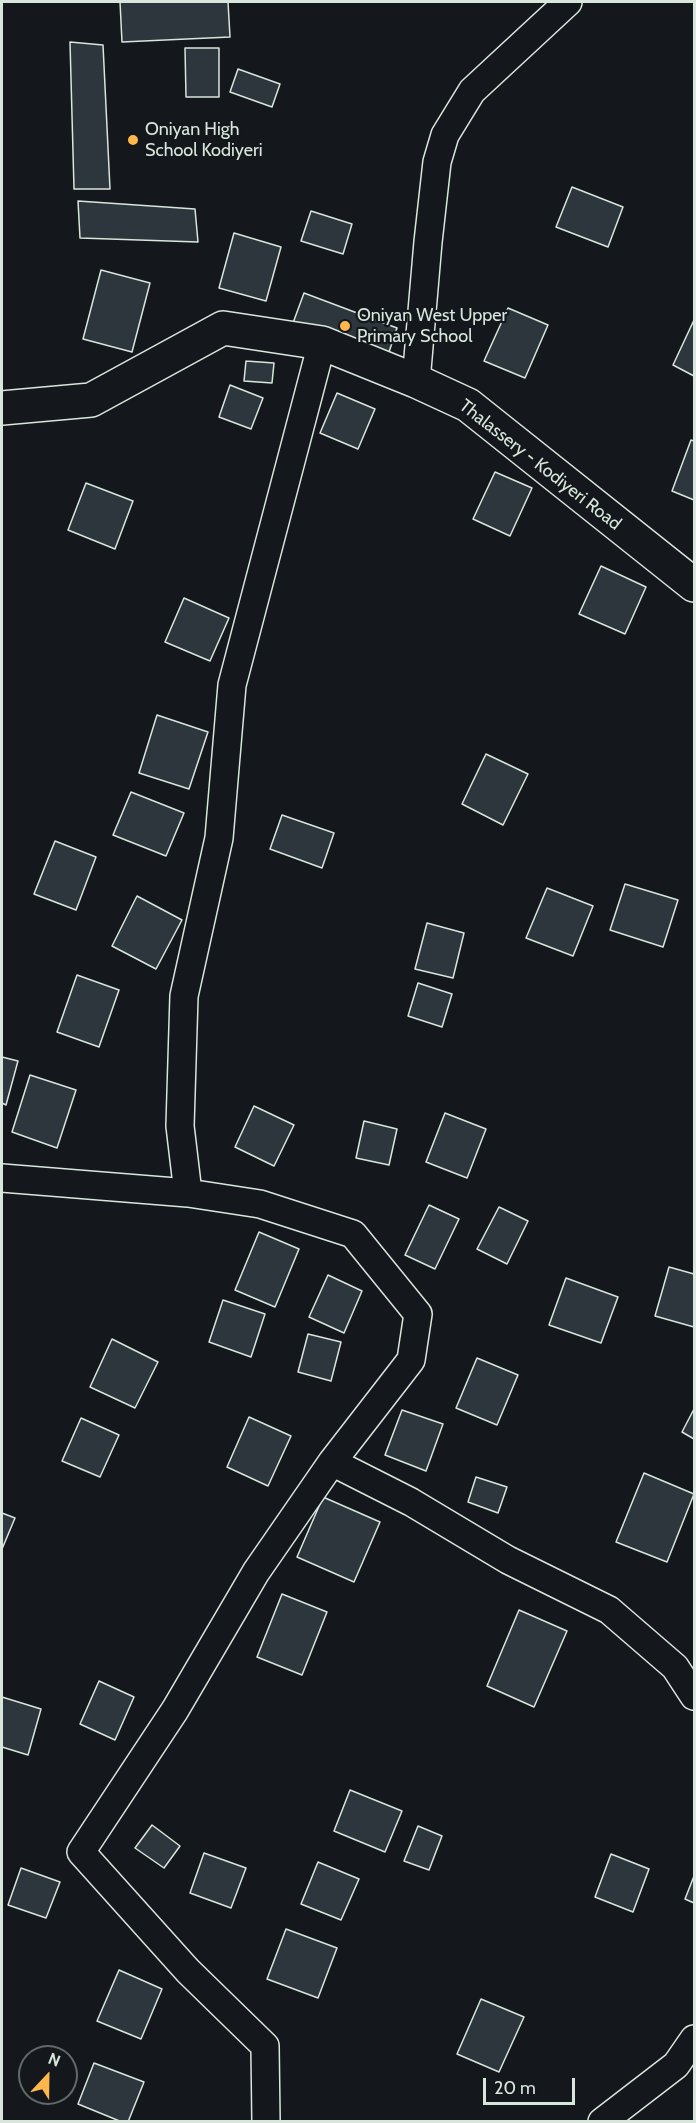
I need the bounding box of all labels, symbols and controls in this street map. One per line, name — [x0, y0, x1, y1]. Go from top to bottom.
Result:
place label: Oniyan High School Kodiyeri — [145, 119, 262, 162]
marker: Oniyan High School Kodiyeri — [126, 133, 140, 147]
place label: Oniyan West Upper Primary School — [357, 305, 507, 348]
marker: Oniyan West Upper Primary School — [338, 319, 352, 333]
street label: Thalassery - Kodiyeri Road — [455, 395, 625, 535]
north arrow — [18, 2045, 78, 2105]
text: N — [45, 2049, 63, 2071]
scale bar — [486, 2066, 578, 2104]
text: 20 m — [494, 2077, 536, 2099]

